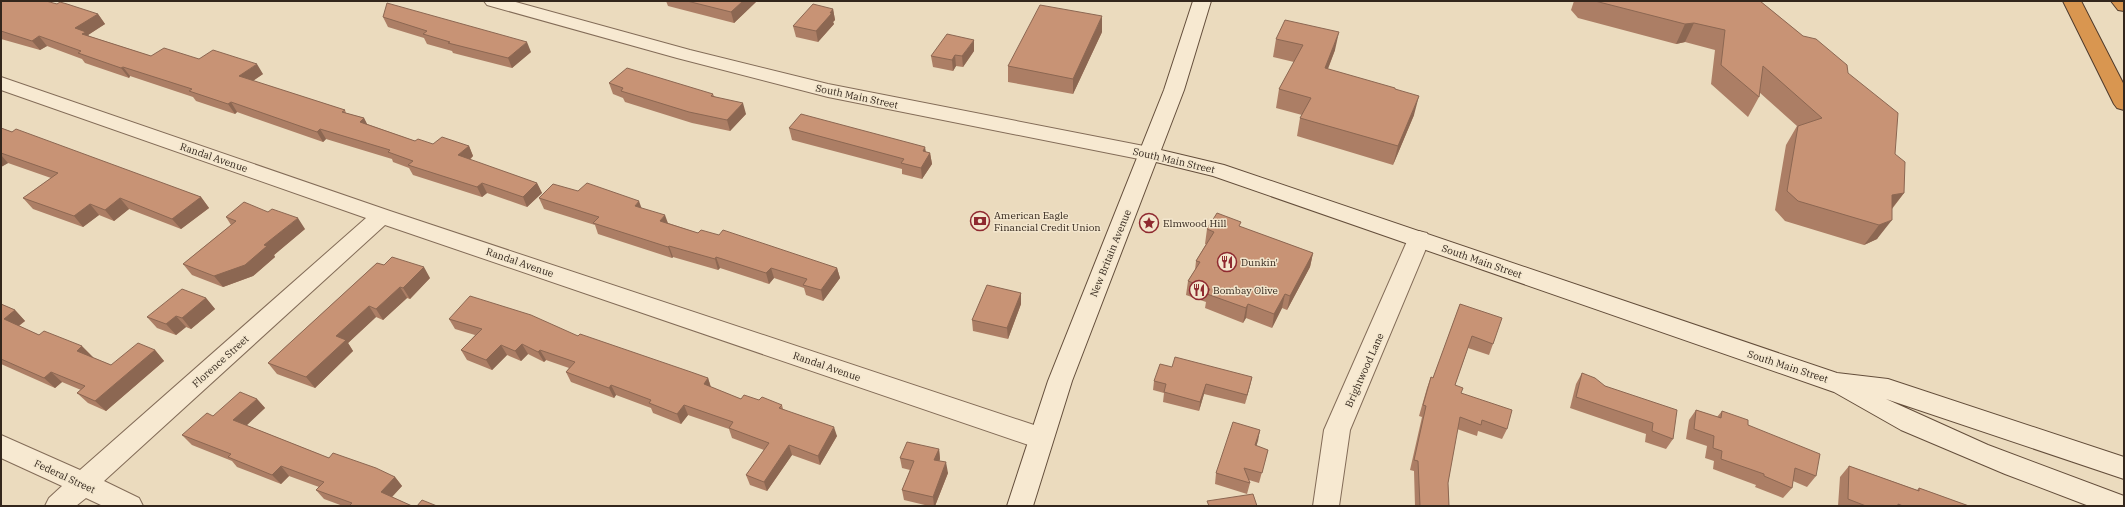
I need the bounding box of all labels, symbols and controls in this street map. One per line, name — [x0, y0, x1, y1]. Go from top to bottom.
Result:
street label: South Main Street — [814, 81, 900, 112]
street label: Randal Avenue — [178, 140, 249, 175]
street label: South Main Street — [1132, 145, 1217, 176]
street label: New Britain Avenue — [1087, 207, 1134, 299]
place label: American Eagle Financial Credit Union — [994, 209, 1101, 234]
bank icon: American Eagle Financial Credit Union — [969, 210, 991, 232]
place icon: Elmwood Hill — [1138, 212, 1160, 234]
place label: Elmwood Hill — [1163, 217, 1226, 230]
street label: South Main Street — [1440, 242, 1524, 281]
street label: Randal Avenue — [484, 245, 555, 280]
restaurant icon: Dunkin' — [1216, 251, 1238, 273]
place label: Dunkin' — [1241, 256, 1278, 269]
restaurant icon: Bombay Olive — [1188, 279, 1210, 301]
place label: Bombay Olive — [1213, 284, 1278, 297]
street label: Brightwood Lane — [1342, 331, 1387, 409]
street label: Florence Street — [189, 332, 252, 390]
street label: South Main Street — [1746, 347, 1830, 386]
street label: Randal Avenue — [791, 349, 862, 384]
street label: Federal Street — [32, 457, 98, 497]

